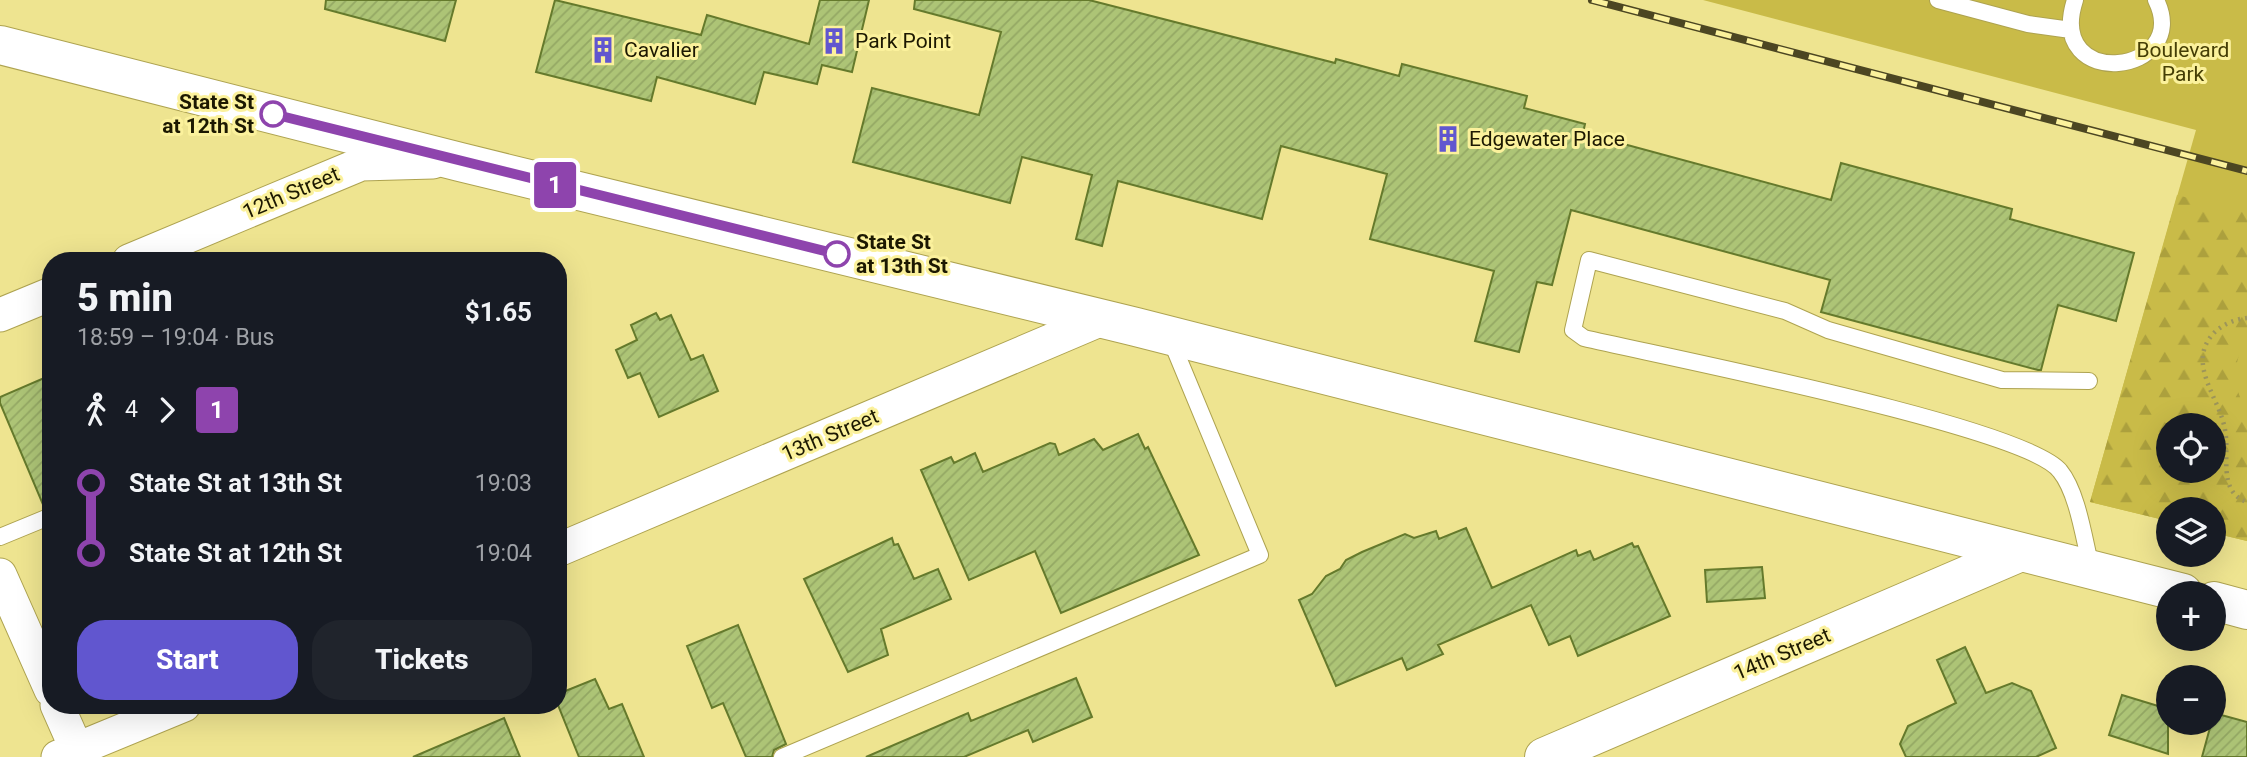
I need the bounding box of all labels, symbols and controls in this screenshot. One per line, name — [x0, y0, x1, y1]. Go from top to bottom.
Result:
building icon: Park Point — [819, 26, 849, 56]
place label: Park Point — [855, 29, 951, 53]
building icon: Cavalier — [588, 35, 618, 65]
place label: Cavalier — [624, 38, 699, 62]
park label: Boulevard Park — [2137, 38, 2229, 86]
place label: State St at 12th St — [162, 90, 254, 138]
marker: State St at 12th St — [260, 101, 286, 127]
building icon: Edgewater Place — [1433, 124, 1463, 154]
place label: Edgewater Place — [1469, 127, 1625, 151]
street label: 12th Street — [239, 162, 343, 224]
line badge: 1 — [532, 162, 578, 208]
text: 1 — [548, 171, 562, 199]
place label: State St at 13th St — [856, 230, 948, 278]
marker: State St at 13th St — [824, 241, 850, 267]
text: 5 min — [77, 276, 173, 320]
text: $1.65 — [465, 297, 532, 327]
text: 18:59 – 19:04 · Bus — [77, 324, 274, 351]
icon: walk — [77, 391, 115, 429]
icon: forward — [148, 391, 186, 429]
text: 4 — [125, 396, 138, 423]
text: 1 — [210, 396, 224, 424]
street label: 13th Street — [778, 404, 882, 466]
map controls — [2156, 413, 2226, 735]
button: locate — [2156, 413, 2226, 483]
text: State St at 13th St — [129, 468, 342, 498]
text: 19:03 — [475, 470, 532, 497]
button: layers — [2156, 497, 2226, 567]
text: State St at 12th St — [129, 538, 342, 568]
text: 19:04 — [475, 540, 532, 567]
button: + — [2156, 581, 2226, 651]
button: Start — [77, 620, 298, 700]
button: Tickets — [312, 620, 532, 700]
street label: 14th Street — [1730, 623, 1834, 685]
button: − — [2156, 665, 2226, 735]

